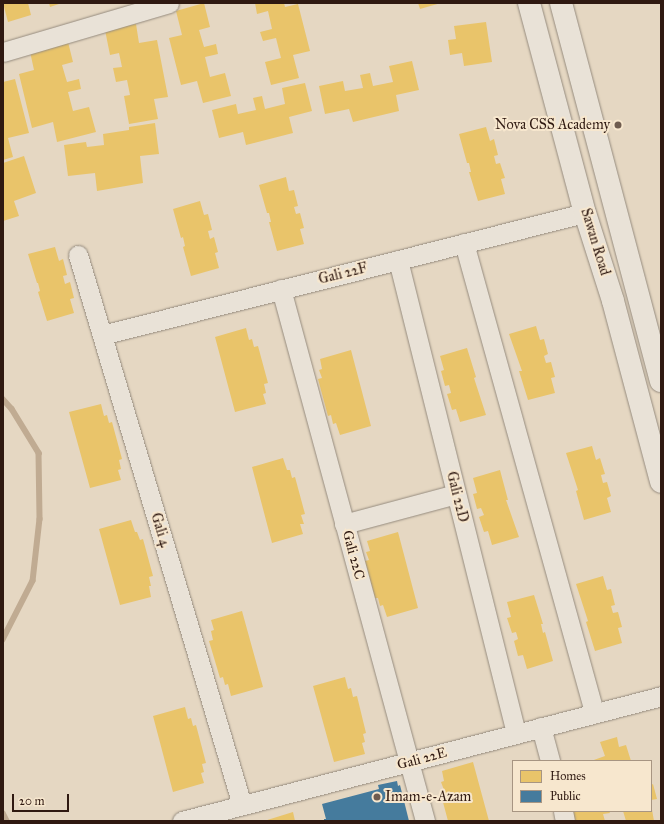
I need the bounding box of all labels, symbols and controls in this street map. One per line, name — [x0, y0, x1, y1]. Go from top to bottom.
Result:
place label: Nova CSS Academy — [495, 117, 610, 133]
marker: Nova CSS Academy — [613, 120, 623, 130]
street label: Sawan Road — [577, 206, 613, 278]
street label: Gali 22F — [317, 260, 369, 288]
street label: Gali 22D — [443, 470, 471, 524]
street label: Gali 4 — [147, 511, 173, 549]
street label: Gali 22C — [338, 529, 368, 581]
street label: Gali 22E — [395, 744, 449, 774]
legend — [512, 760, 652, 812]
text: Homes — [550, 769, 586, 783]
scale bar — [14, 786, 71, 812]
place label: Imam-e-Azam — [385, 789, 471, 805]
text: Public — [550, 789, 581, 803]
marker: Imam-e-Azam — [372, 792, 382, 802]
text: 20 m — [19, 794, 45, 808]

